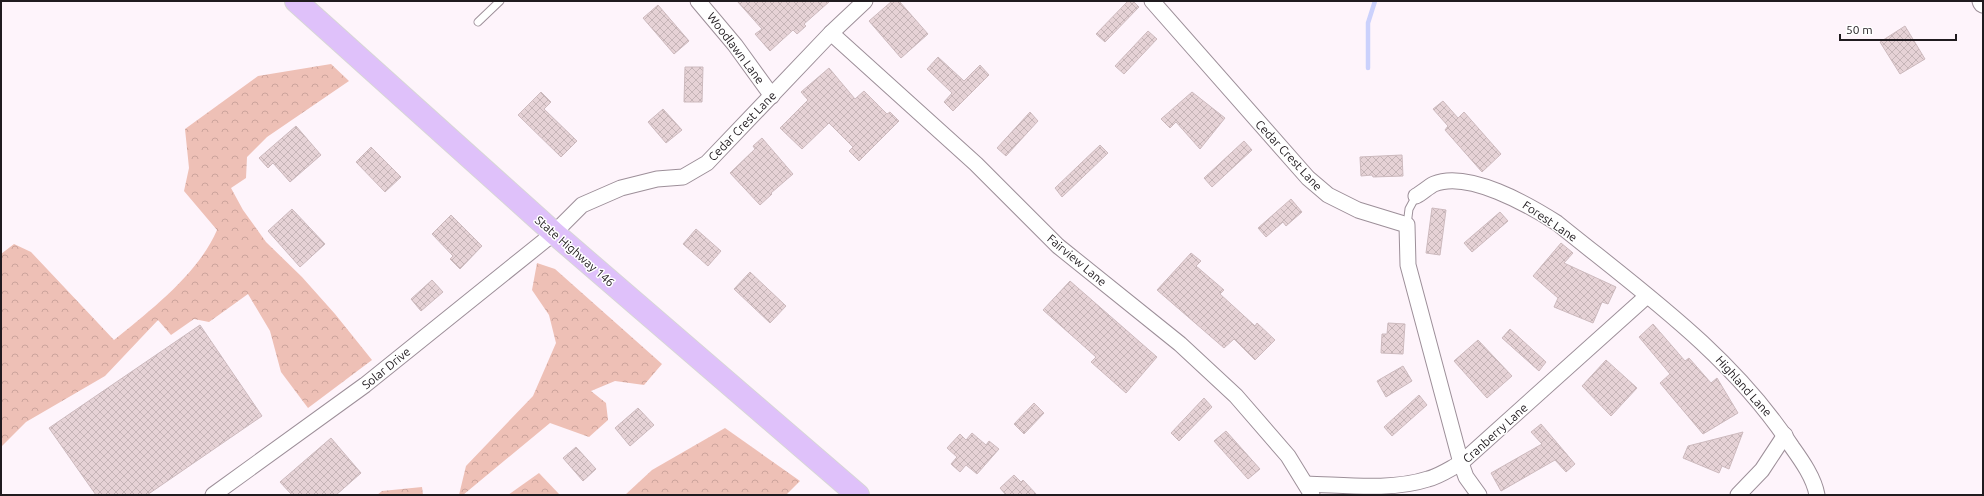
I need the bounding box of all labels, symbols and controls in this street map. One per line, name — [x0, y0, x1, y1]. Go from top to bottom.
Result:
street label: Woodlawn Lane — [705, 10, 767, 86]
scale bar — [1840, 16, 1956, 42]
text: 50 m — [1846, 23, 1873, 36]
street label: Cedar Crest Lane — [706, 89, 778, 163]
street label: Cedar Crest Lane — [1253, 117, 1325, 193]
street label: Forest Lane — [1520, 198, 1580, 244]
street label: State Highway 146 — [533, 213, 617, 289]
street label: Fairview Lane — [1045, 232, 1109, 288]
street label: Solar Drive — [359, 345, 413, 391]
street label: Highland Lane — [1713, 353, 1775, 419]
street label: Cranberry Lane — [1460, 401, 1530, 465]

